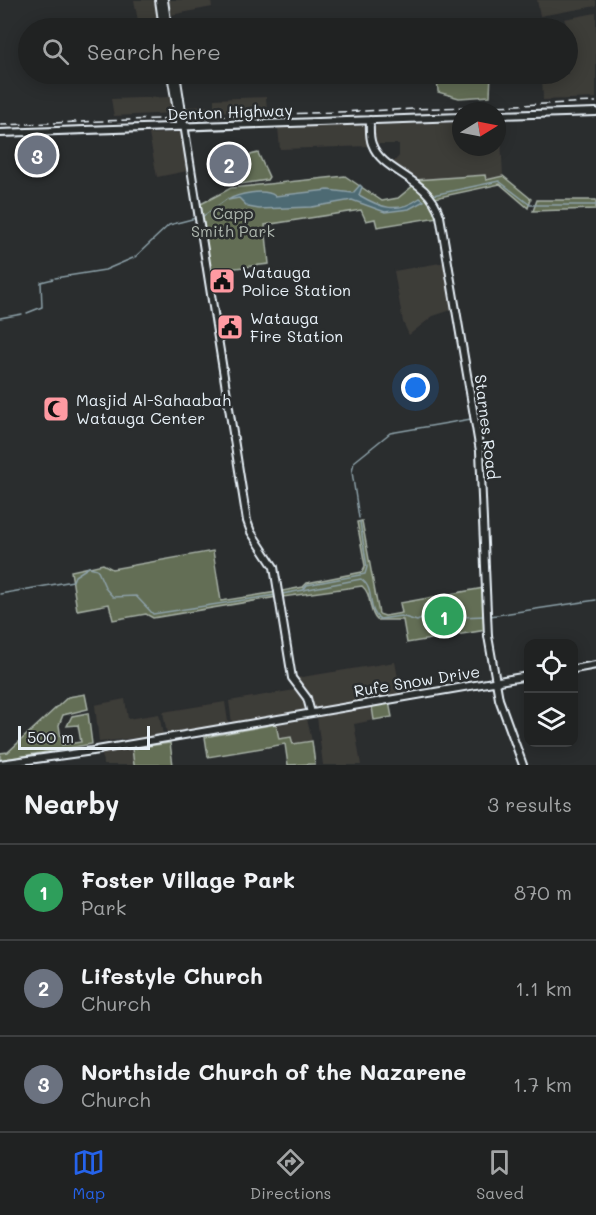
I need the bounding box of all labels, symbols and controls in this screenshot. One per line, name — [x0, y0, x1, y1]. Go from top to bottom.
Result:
search box — [18, 18, 578, 84]
icon: search — [39, 35, 72, 68]
text: Search here — [87, 37, 221, 66]
street label: Denton Highway — [167, 99, 293, 124]
north arrow — [452, 102, 506, 156]
pin: 3 — [18, 132, 57, 178]
pin: 2 — [210, 142, 248, 186]
park label: Capp Smith Park — [191, 202, 275, 241]
place label: Watauga Police Station — [242, 261, 351, 300]
public building icon: Watauga Police Station — [207, 266, 237, 296]
place label: Watauga Fire Station — [250, 307, 343, 346]
public building icon: Watauga Fire Station — [215, 312, 245, 342]
your location — [401, 373, 430, 402]
street label: Starnes Road — [471, 373, 504, 481]
place label: Masjid Al-Sahaabah Watauga Center — [76, 389, 231, 428]
mosque icon: Masjid Al-Sahaabah Watauga Center — [41, 394, 71, 424]
pin: 1 — [424, 594, 464, 638]
map controls — [524, 639, 578, 747]
button: locate — [524, 639, 578, 693]
street label: Rufe Snow Drive — [352, 660, 482, 701]
button: layers — [524, 693, 578, 747]
scale bar — [18, 723, 150, 750]
text: 500 m — [27, 726, 74, 747]
text: Nearby — [24, 787, 119, 821]
text: 3 results — [487, 791, 572, 817]
text: Foster Village Park — [81, 865, 295, 894]
text: 1 — [39, 879, 48, 905]
text: 870 m — [514, 879, 572, 905]
text: Park — [81, 894, 126, 920]
text: Lifestyle Church — [81, 961, 263, 990]
text: 2 — [38, 975, 49, 1001]
text: 1.1 km — [515, 975, 572, 1001]
text: Church — [81, 990, 151, 1016]
text: Northside Church of the Nazarene — [81, 1057, 466, 1086]
text: 3 — [38, 1071, 50, 1097]
text: 1.7 km — [513, 1071, 572, 1097]
text: Church — [81, 1086, 151, 1112]
tab: Map — [72, 1146, 105, 1203]
tab: Directions — [250, 1146, 331, 1203]
tab: Saved — [476, 1146, 524, 1203]

